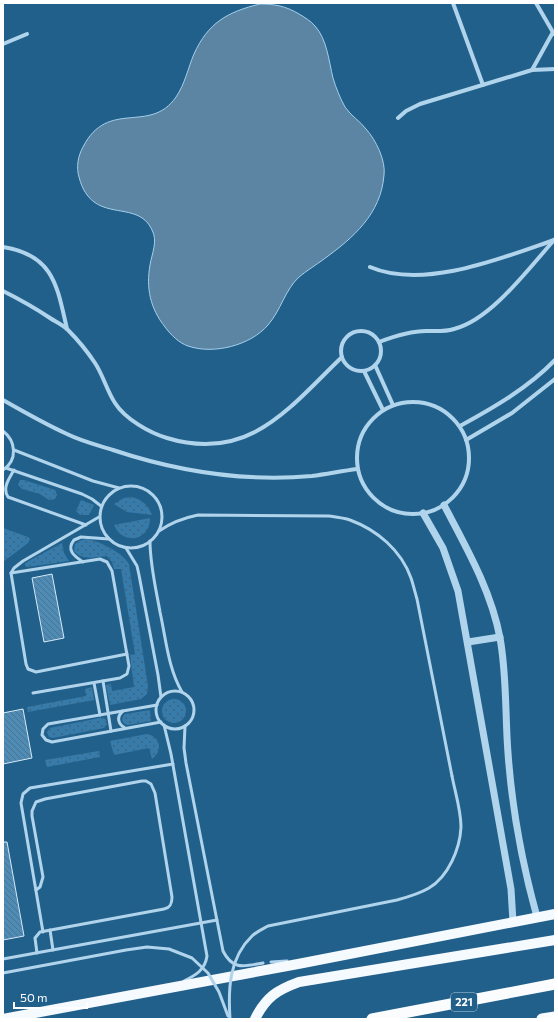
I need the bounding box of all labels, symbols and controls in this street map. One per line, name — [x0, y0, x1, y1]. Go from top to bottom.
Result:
scale bar — [14, 984, 87, 1010]
text: 50 m — [20, 990, 48, 1004]
road number: 221 — [451, 993, 477, 1011]

